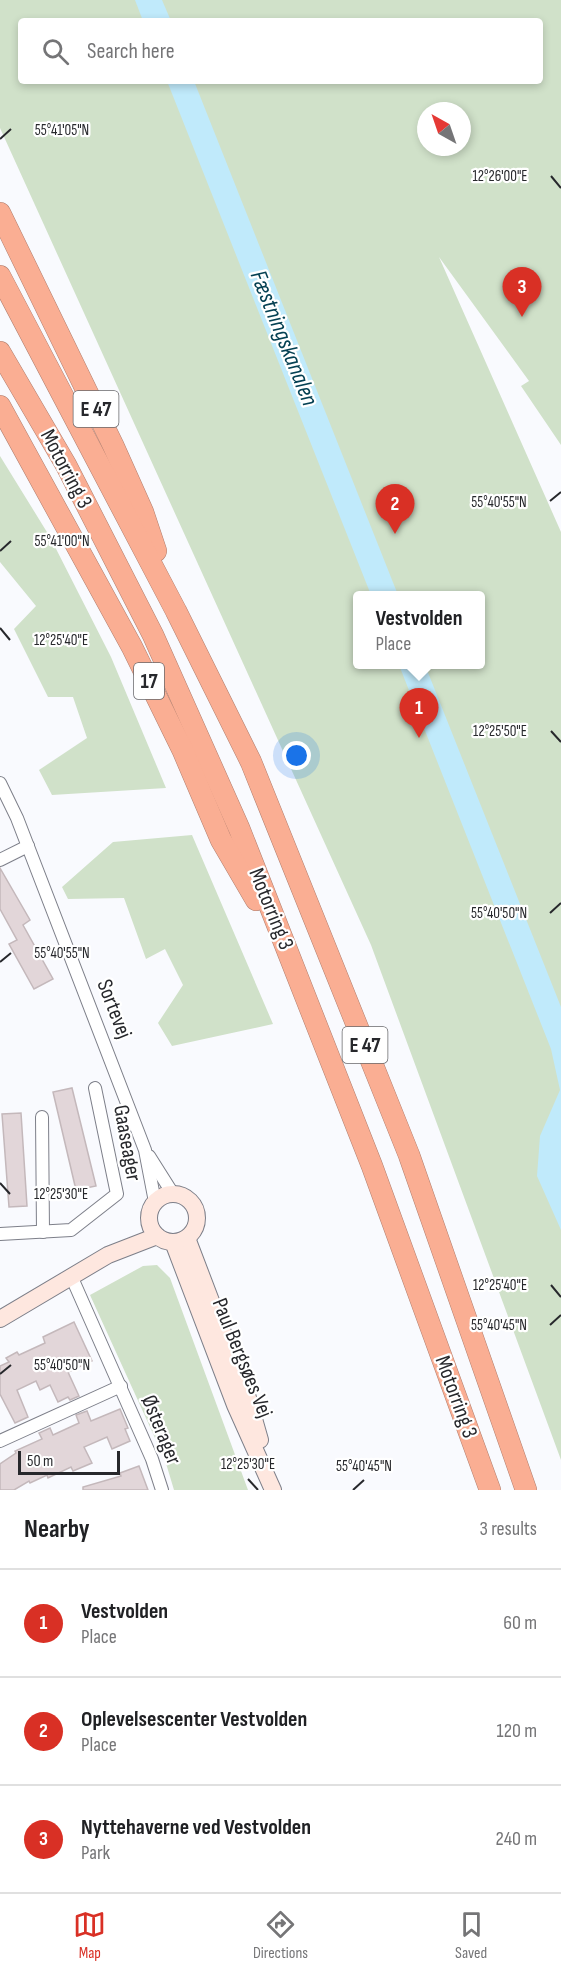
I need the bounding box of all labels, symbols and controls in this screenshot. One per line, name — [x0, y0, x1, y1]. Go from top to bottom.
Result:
search box — [18, 18, 543, 84]
icon: search — [39, 35, 72, 68]
text: Search here — [87, 38, 174, 65]
north arrow — [417, 102, 471, 156]
text: 55°41'05"N — [35, 121, 89, 140]
text: 12°26'00"E — [472, 167, 528, 186]
water label: Fæstningskanalen — [244, 266, 324, 410]
pin: 3 — [502, 268, 542, 317]
road number: E 47 — [74, 391, 118, 427]
street label: Motorring 3 — [34, 425, 98, 513]
pin: 2 — [376, 484, 414, 534]
text: 55°40'55"N — [471, 493, 527, 512]
text: 55°41'00"N — [34, 532, 90, 551]
popup — [353, 591, 485, 669]
text: Vestvolden — [375, 605, 463, 632]
text: 12°25'40"E — [34, 631, 88, 650]
text: Place — [375, 632, 411, 656]
road number: 17 — [134, 663, 164, 699]
pin: 1 — [400, 688, 438, 738]
text: 12°25'50"E — [473, 722, 527, 741]
your location — [282, 741, 311, 770]
street label: Motorring 3 — [242, 864, 300, 954]
text: 55°40'50"N — [471, 904, 527, 923]
text: 55°40'55"N — [34, 944, 90, 963]
street label: Sortevej — [90, 975, 138, 1043]
road number: E 47 — [342, 1027, 388, 1063]
street label: Gaaseager — [107, 1103, 147, 1183]
text: 12°25'30"E — [34, 1185, 88, 1204]
text: 12°25'40"E — [473, 1276, 527, 1295]
street label: Paul Bergsøes Vej — [206, 1294, 278, 1422]
text: 55°40'45"N — [471, 1316, 527, 1335]
street label: Motorring 3 — [429, 1352, 483, 1442]
text: 55°40'50"N — [34, 1356, 90, 1375]
street label: Østerager — [135, 1391, 187, 1469]
scale bar — [18, 1448, 120, 1476]
text: 50 m — [27, 1452, 53, 1471]
text: 12°25'30"E — [221, 1455, 275, 1474]
text: 55°40'45"N — [336, 1457, 392, 1476]
text: Nearby — [24, 1514, 90, 1545]
text: 3 results — [480, 1517, 537, 1541]
text: Vestvolden — [81, 1598, 168, 1625]
text: 1 — [40, 1611, 47, 1635]
text: 60 m — [503, 1611, 537, 1635]
text: Place — [81, 1625, 117, 1649]
text: Oplevelsescenter Vestvolden — [81, 1706, 307, 1733]
text: 2 — [39, 1719, 48, 1743]
text: 120 m — [497, 1719, 537, 1743]
text: Place — [81, 1733, 117, 1757]
text: Nyttehaverne ved Vestvolden — [81, 1814, 311, 1841]
text: 3 — [39, 1827, 48, 1851]
text: 240 m — [496, 1827, 537, 1851]
text: Park — [81, 1841, 110, 1865]
tab: Map — [73, 1908, 106, 1963]
tab: Directions — [253, 1908, 308, 1963]
tab: Saved — [455, 1908, 488, 1963]

